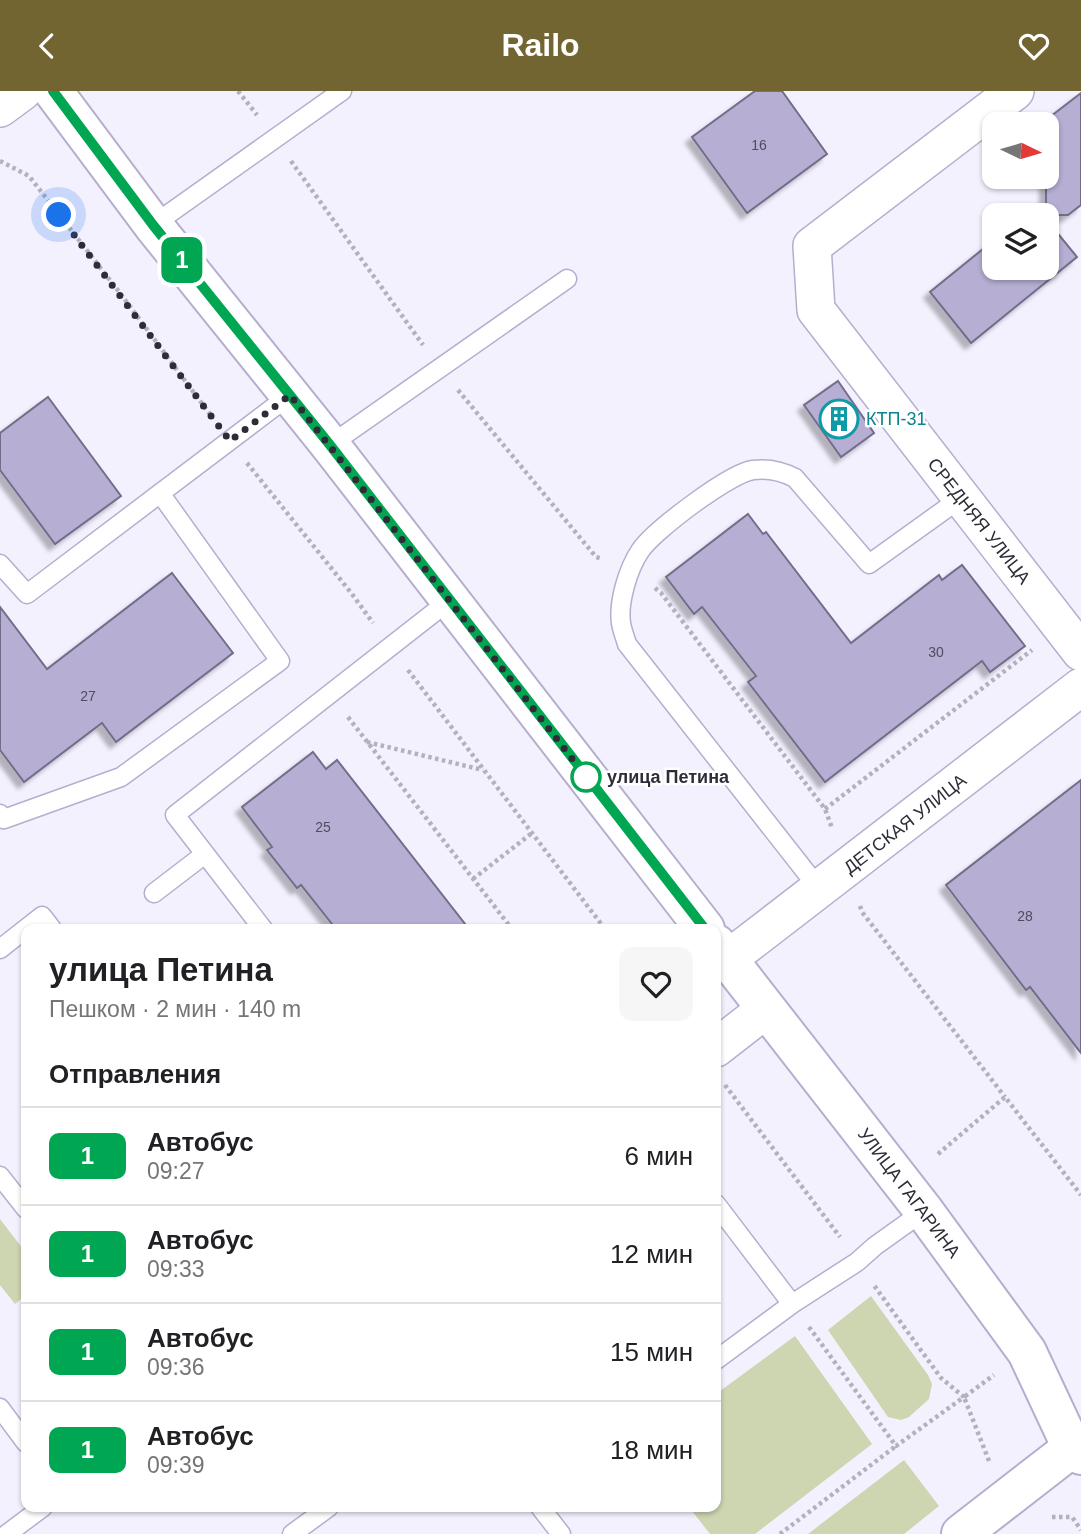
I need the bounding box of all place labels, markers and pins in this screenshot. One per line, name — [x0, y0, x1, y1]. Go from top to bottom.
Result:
building icon: КТП-31 — [818, 398, 860, 440]
place label: КТП-31 — [866, 409, 926, 429]
marker: улица Петина — [571, 762, 601, 792]
place label: улица Петина — [607, 767, 730, 787]

